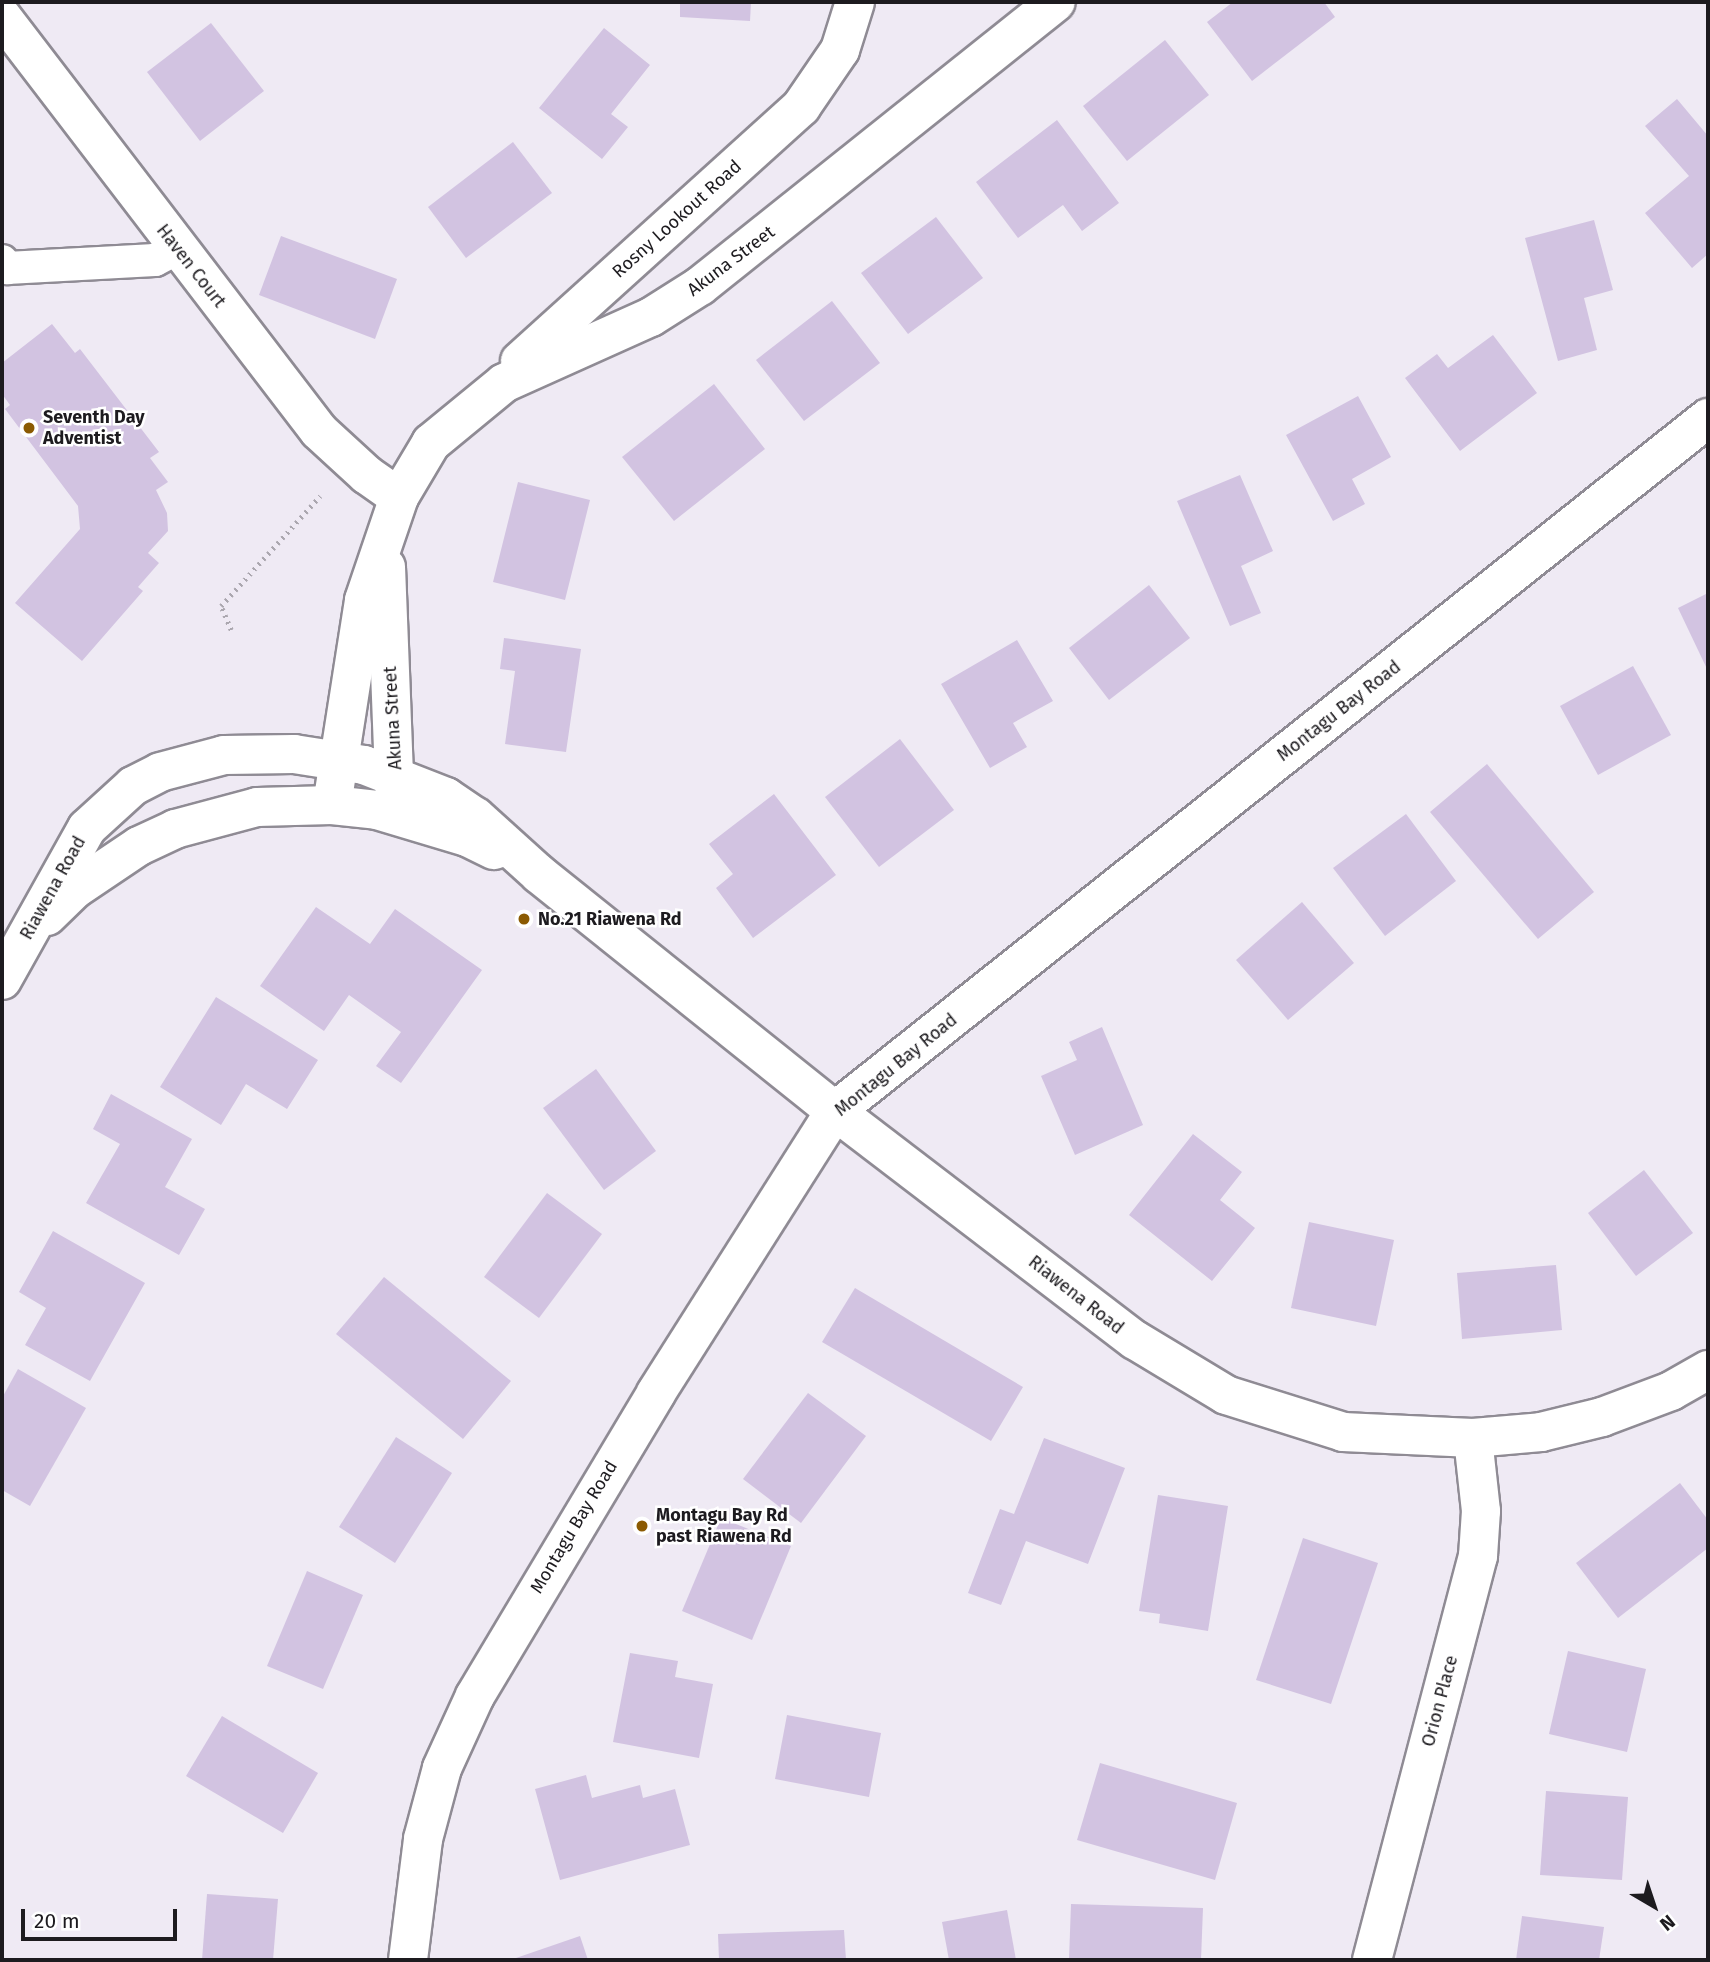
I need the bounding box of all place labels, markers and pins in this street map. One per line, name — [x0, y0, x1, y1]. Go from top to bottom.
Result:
place label: Seventh Day Adventist — [43, 407, 145, 450]
marker: Seventh Day Adventist — [21, 420, 37, 436]
place label: No.21 Riawena Rd — [538, 908, 682, 930]
marker: No.21 Riawena Rd — [516, 911, 532, 927]
place label: Montagu Bay Rd past Riawena Rd — [656, 1505, 792, 1548]
marker: Montagu Bay Rd past Riawena Rd — [634, 1518, 650, 1534]

